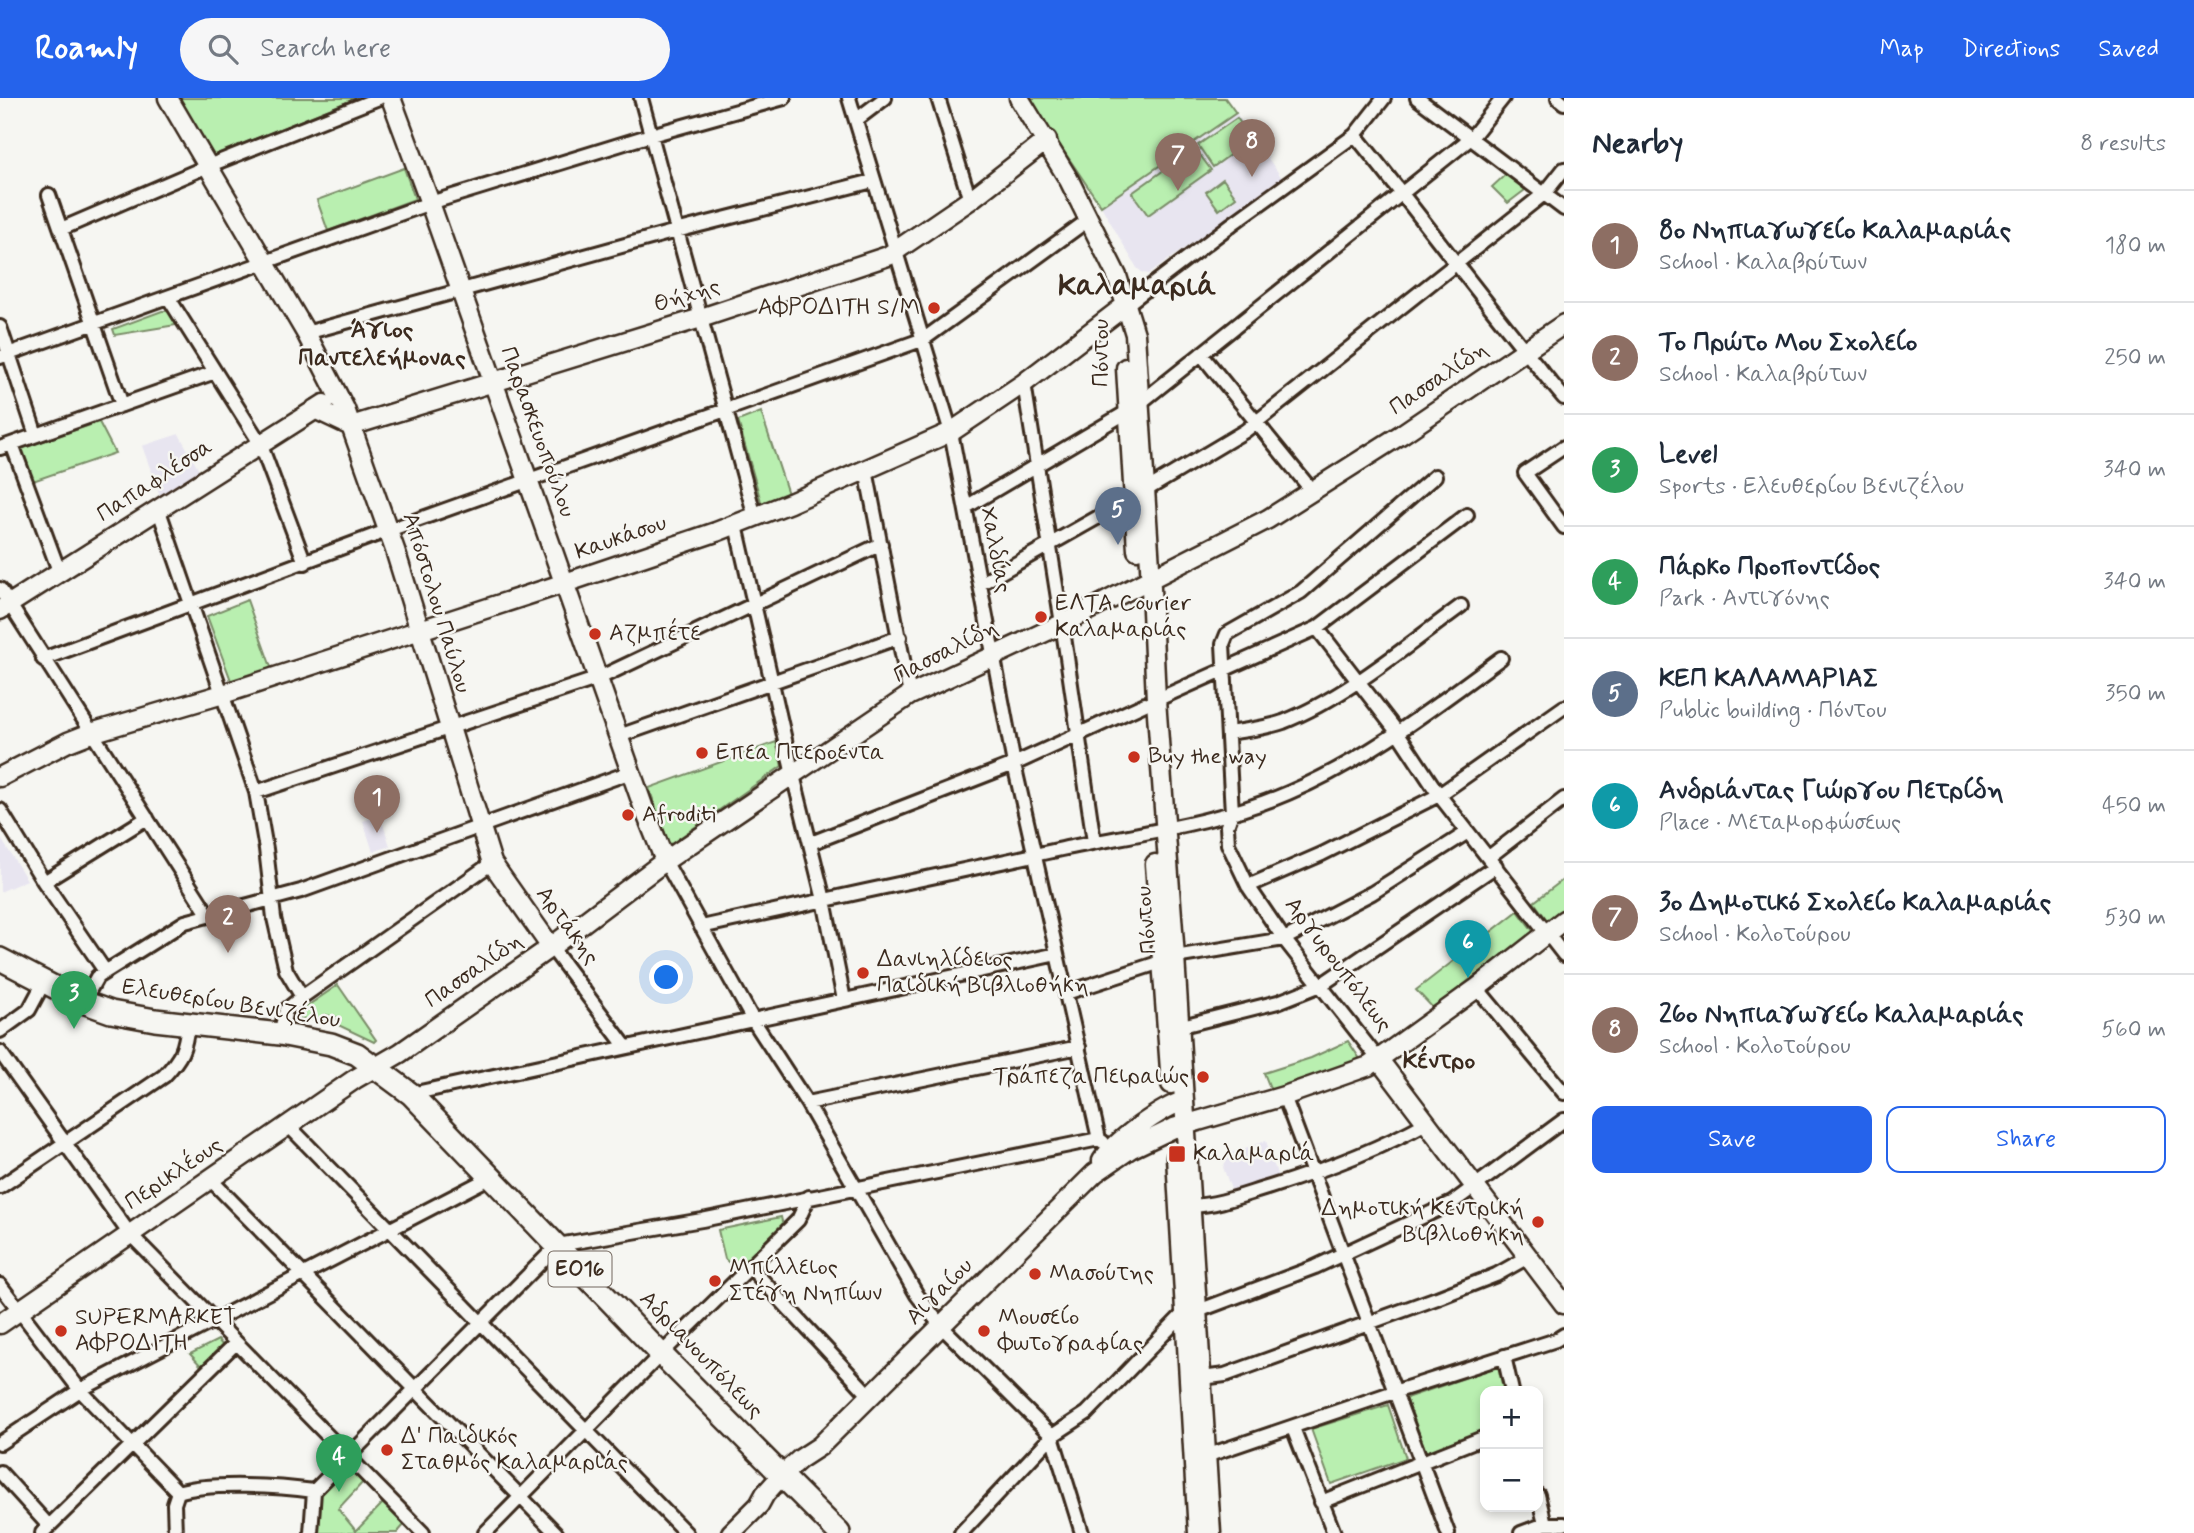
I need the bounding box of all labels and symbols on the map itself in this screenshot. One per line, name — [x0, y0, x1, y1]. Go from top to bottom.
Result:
pin: 8 — [1229, 119, 1275, 177]
pin: 7 — [1155, 133, 1201, 191]
district label: Καλαμαριά — [1058, 267, 1216, 306]
street label: Θήχης — [650, 272, 724, 320]
place label: ΑΦΡΟΔΙΤΗ S/M — [758, 293, 920, 323]
marker: ΑΦΡΟΔΙΤΗ S/M — [926, 300, 942, 316]
district label: Άγιος Παντελεήμονας — [298, 315, 466, 374]
street label: Πόντου — [1087, 319, 1117, 387]
street label: Πασσαλίδη — [1384, 335, 1494, 423]
street label: Παρασκευοπούλου — [492, 343, 582, 521]
street label: Παπαφλέσσα — [90, 431, 219, 530]
pin: 5 — [1095, 487, 1141, 545]
street label: Χαλδίας — [972, 504, 1018, 596]
street label: Καυκάσου — [571, 508, 671, 568]
street label: Απόστολου Παύλου — [394, 509, 478, 697]
place label: ΕΛΤΑ Courier Καλαμαριάς — [1055, 589, 1191, 645]
marker: ΕΛΤΑ Courier Καλαμαριάς — [1033, 609, 1049, 625]
street label: Πασσαλίδη — [889, 613, 1003, 691]
place label: Αζμπέτε — [609, 617, 701, 649]
marker: Αζμπέτε — [587, 626, 603, 642]
place label: Επεα Πτεροεντα — [716, 738, 885, 768]
place label: Buy the way — [1148, 742, 1267, 772]
marker: Επεα Πτεροεντα — [694, 745, 710, 761]
marker: Buy the way — [1126, 749, 1142, 765]
pin: 1 — [354, 775, 400, 833]
place label: Afroditi — [642, 800, 716, 830]
marker: Afroditi — [620, 807, 636, 823]
street label: Αρτάκης — [528, 881, 606, 971]
street label: Πόντου — [1129, 885, 1165, 955]
street label: Αργυρουπόλεως — [1277, 891, 1399, 1039]
pin: 2 — [205, 895, 251, 953]
pin: 6 — [1445, 920, 1491, 978]
street label: Πασσαλίδη — [419, 926, 529, 1016]
place label: Δανιηλίδειος Παιδική Βιβλιοθήκη — [877, 945, 1089, 1001]
your location — [649, 960, 683, 994]
marker: Δανιηλίδειος Παιδική Βιβλιοθήκη — [855, 965, 871, 981]
street label: Ελευθερίου Βενιζέλου — [120, 970, 343, 1036]
pin: 3 — [51, 971, 97, 1029]
district label: Κέντρο — [1403, 1045, 1476, 1077]
place label: Τράπεζα Πειραιώς — [993, 1062, 1189, 1092]
marker: Τράπεζα Πειραιώς — [1195, 1069, 1211, 1085]
street label: Περικλέους — [118, 1129, 229, 1218]
place label: Καλαμαριά — [1193, 1139, 1314, 1169]
marker: Καλαμαριά — [1167, 1144, 1187, 1164]
place label: Δημοτική Κεντρική Βιβλιοθήκη — [1322, 1194, 1524, 1250]
marker: Δημοτική Κεντρική Βιβλιοθήκη — [1530, 1214, 1546, 1230]
road number: ΕΟ16 — [548, 1252, 612, 1286]
street label: Αιγαίου — [900, 1252, 980, 1332]
place label: Μπίλλειος Στέγη Νηπίων — [729, 1253, 882, 1309]
place label: Μασούτης — [1049, 1259, 1154, 1289]
marker: Μασούτης — [1027, 1266, 1043, 1282]
marker: Μπίλλειος Στέγη Νηπίων — [707, 1273, 723, 1289]
street label: Αδριανουπόλεως — [632, 1285, 770, 1425]
place label: SUPERMARKET ΑΦΡΟΔΙΤΗ — [75, 1303, 236, 1359]
place label: Μουσείο Φωτογραφίας — [997, 1303, 1143, 1359]
marker: SUPERMARKET ΑΦΡΟΔΙΤΗ — [53, 1323, 69, 1339]
marker: Μουσείο Φωτογραφίας — [976, 1323, 992, 1339]
place label: Δ' Παιδικός Σταθμός Καλαμαριάς — [401, 1422, 628, 1478]
pin: 4 — [316, 1434, 362, 1492]
marker: Δ' Παιδικός Σταθμός Καλαμαριάς — [379, 1442, 395, 1458]

